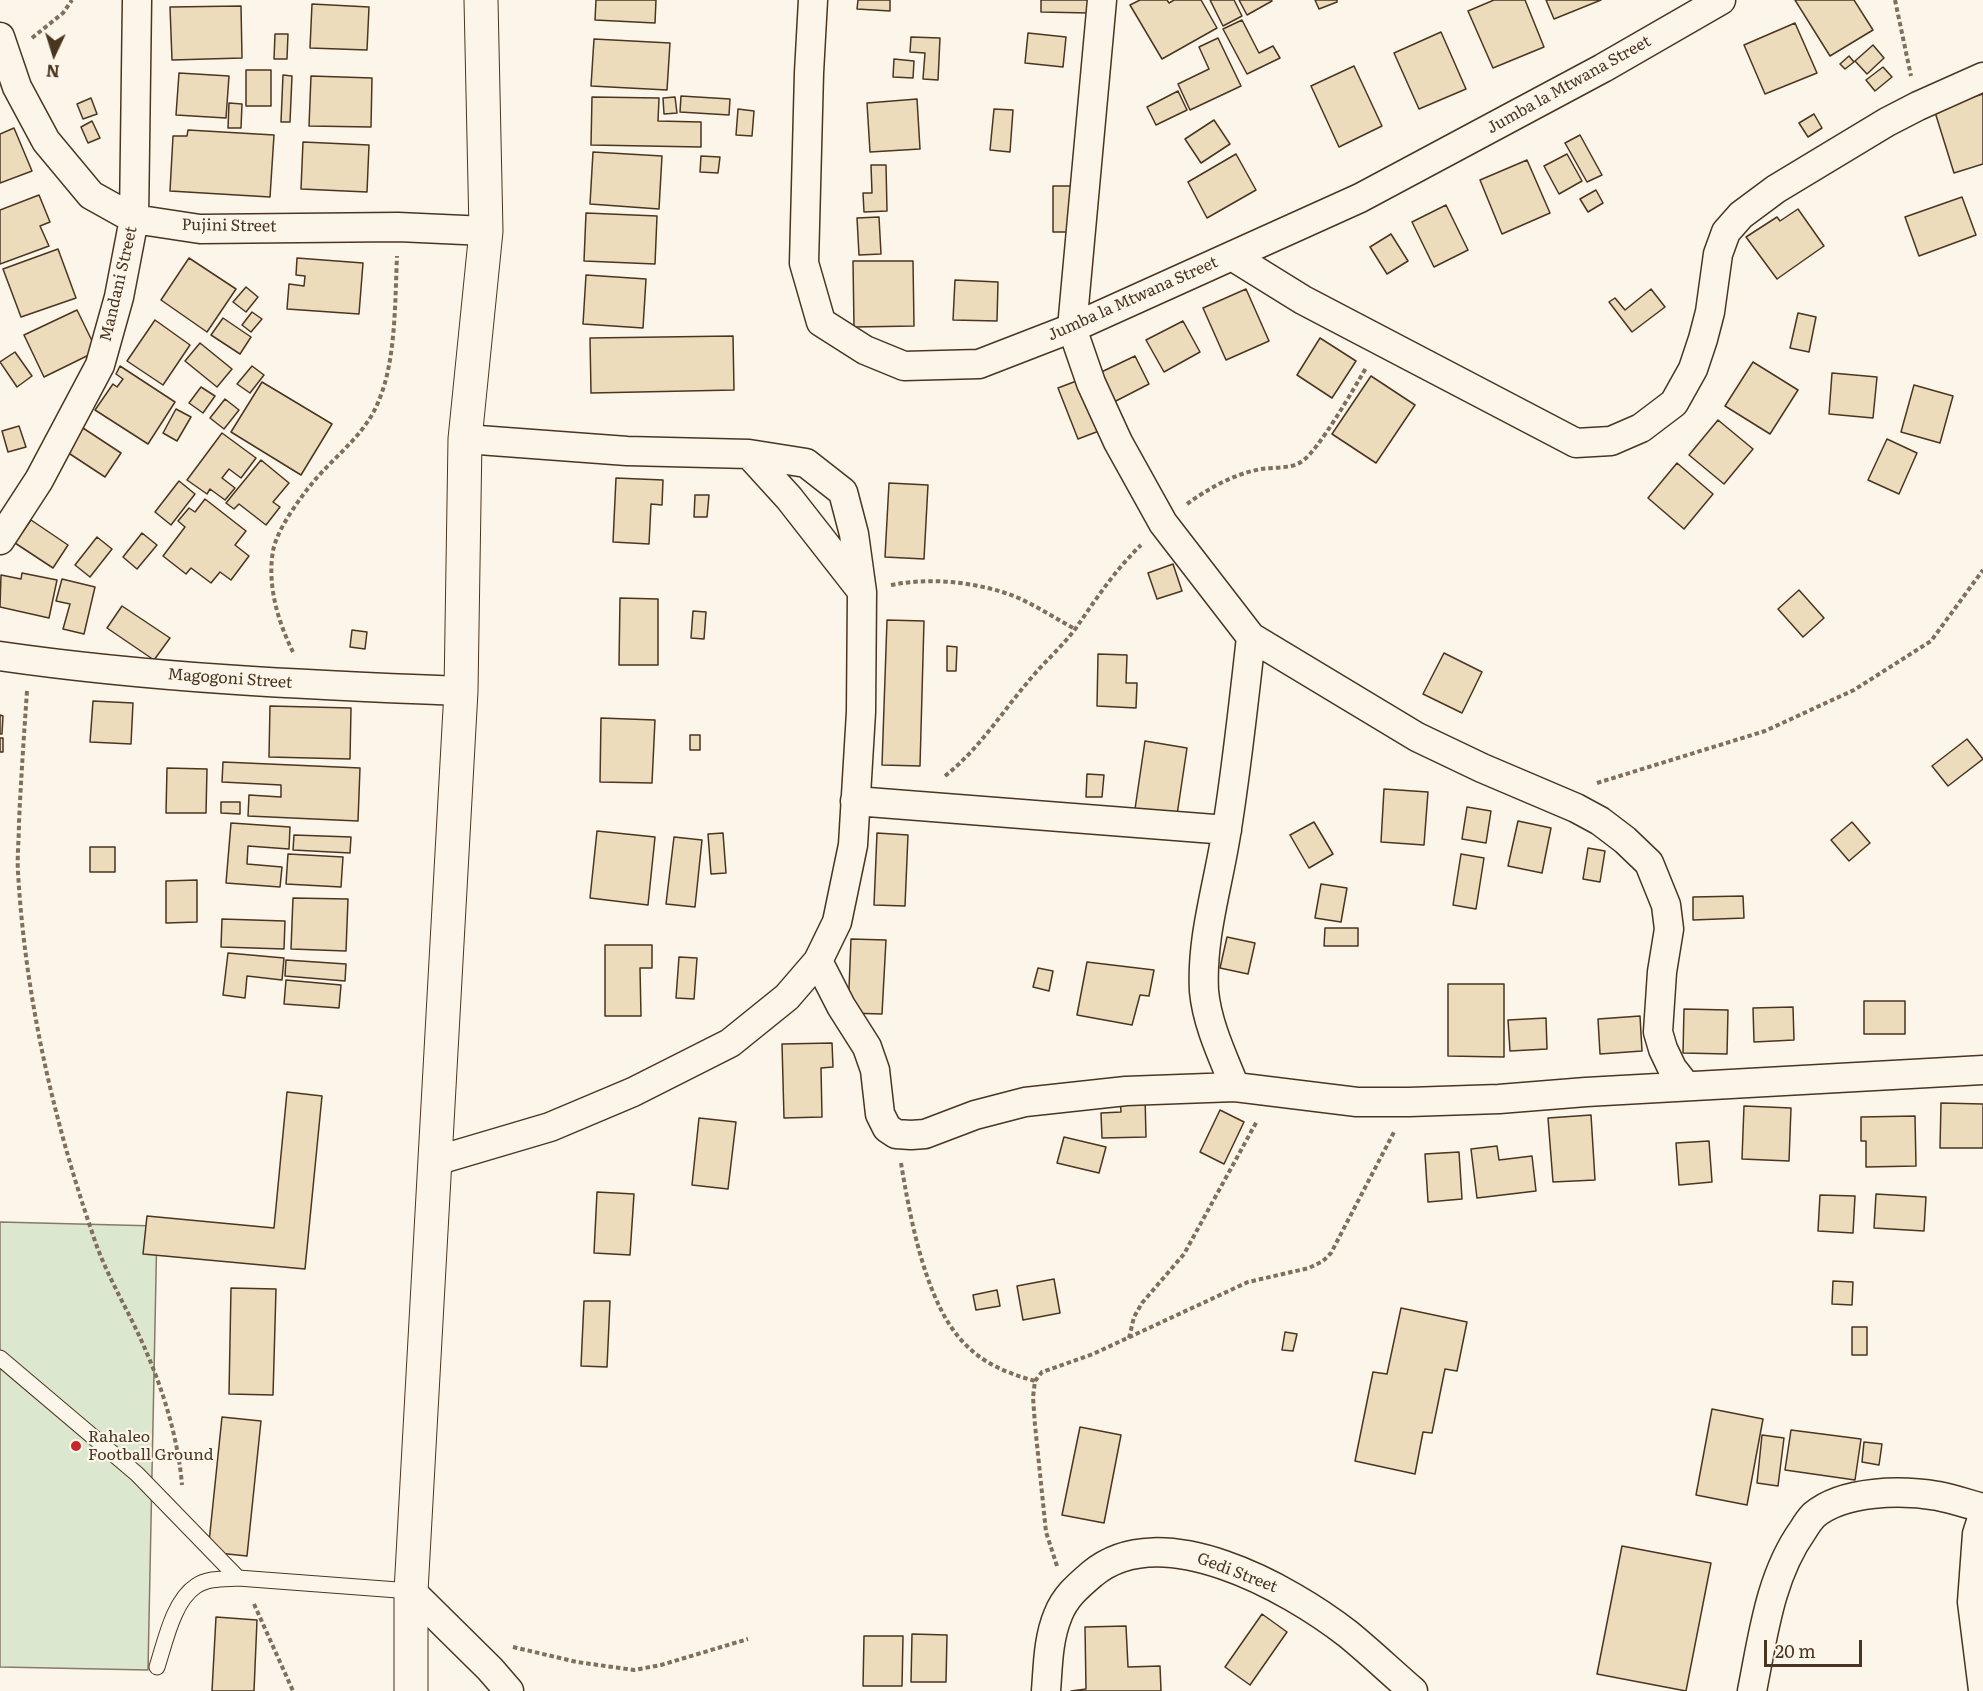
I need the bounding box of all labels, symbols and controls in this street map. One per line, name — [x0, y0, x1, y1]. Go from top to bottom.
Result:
north arrow — [24, 24, 84, 84]
street label: Jumba la Mtwana Street — [1484, 32, 1654, 138]
text: N — [45, 60, 60, 84]
street label: Pujini Street — [181, 216, 277, 236]
street label: Mandani Street — [96, 224, 142, 344]
street label: Jumba la Mtwana Street — [1045, 253, 1221, 345]
street label: Magogoni Street — [167, 665, 293, 693]
place label: Rahaleo Football Ground — [88, 1427, 214, 1465]
marker: Rahaleo Football Ground — [69, 1439, 83, 1453]
street label: Gedi Street — [1194, 1549, 1280, 1597]
scale bar — [1767, 1628, 1864, 1666]
text: 20 m — [1775, 1637, 1816, 1664]

